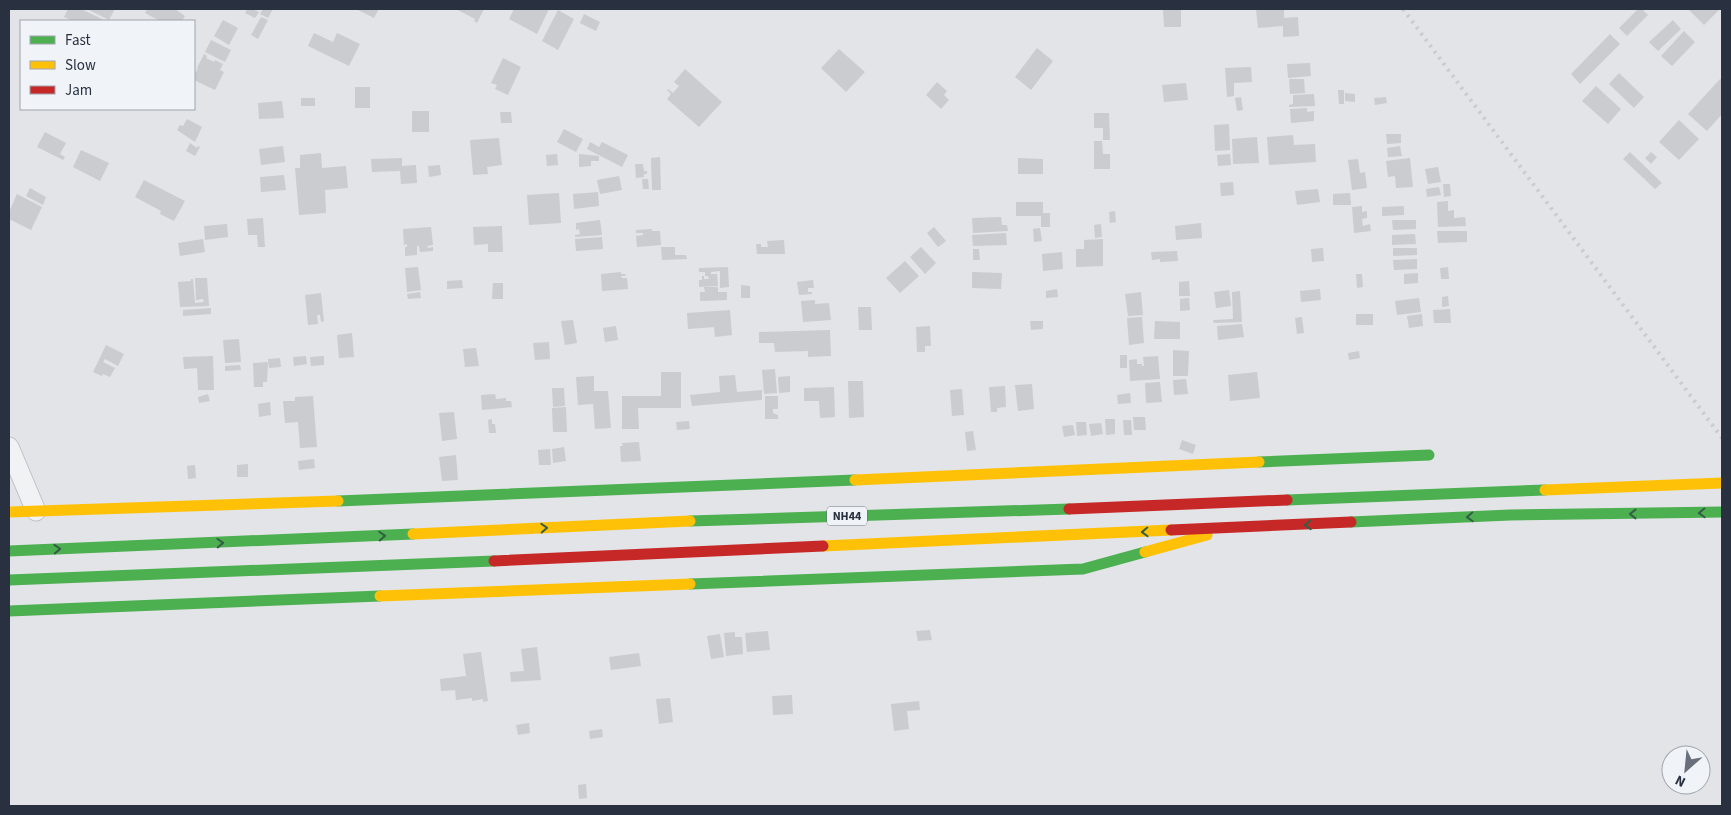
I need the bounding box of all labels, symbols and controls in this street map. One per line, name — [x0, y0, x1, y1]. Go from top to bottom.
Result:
legend — [20, 20, 195, 110]
text: Fast — [65, 30, 91, 51]
text: Slow — [65, 55, 96, 76]
text: Jam — [65, 80, 92, 101]
road number: NH44 — [827, 506, 867, 526]
one-way arrow — [1698, 508, 1706, 518]
one-way arrow — [1628, 509, 1636, 519]
one-way arrow — [1466, 511, 1474, 522]
one-way arrow — [1304, 519, 1312, 530]
one-way arrow — [541, 522, 549, 533]
one-way arrow — [1141, 526, 1149, 537]
one-way arrow — [378, 530, 386, 541]
one-way arrow — [216, 538, 224, 549]
one-way arrow — [54, 544, 62, 555]
north arrow — [1661, 745, 1711, 795]
text: N — [1672, 770, 1689, 792]

